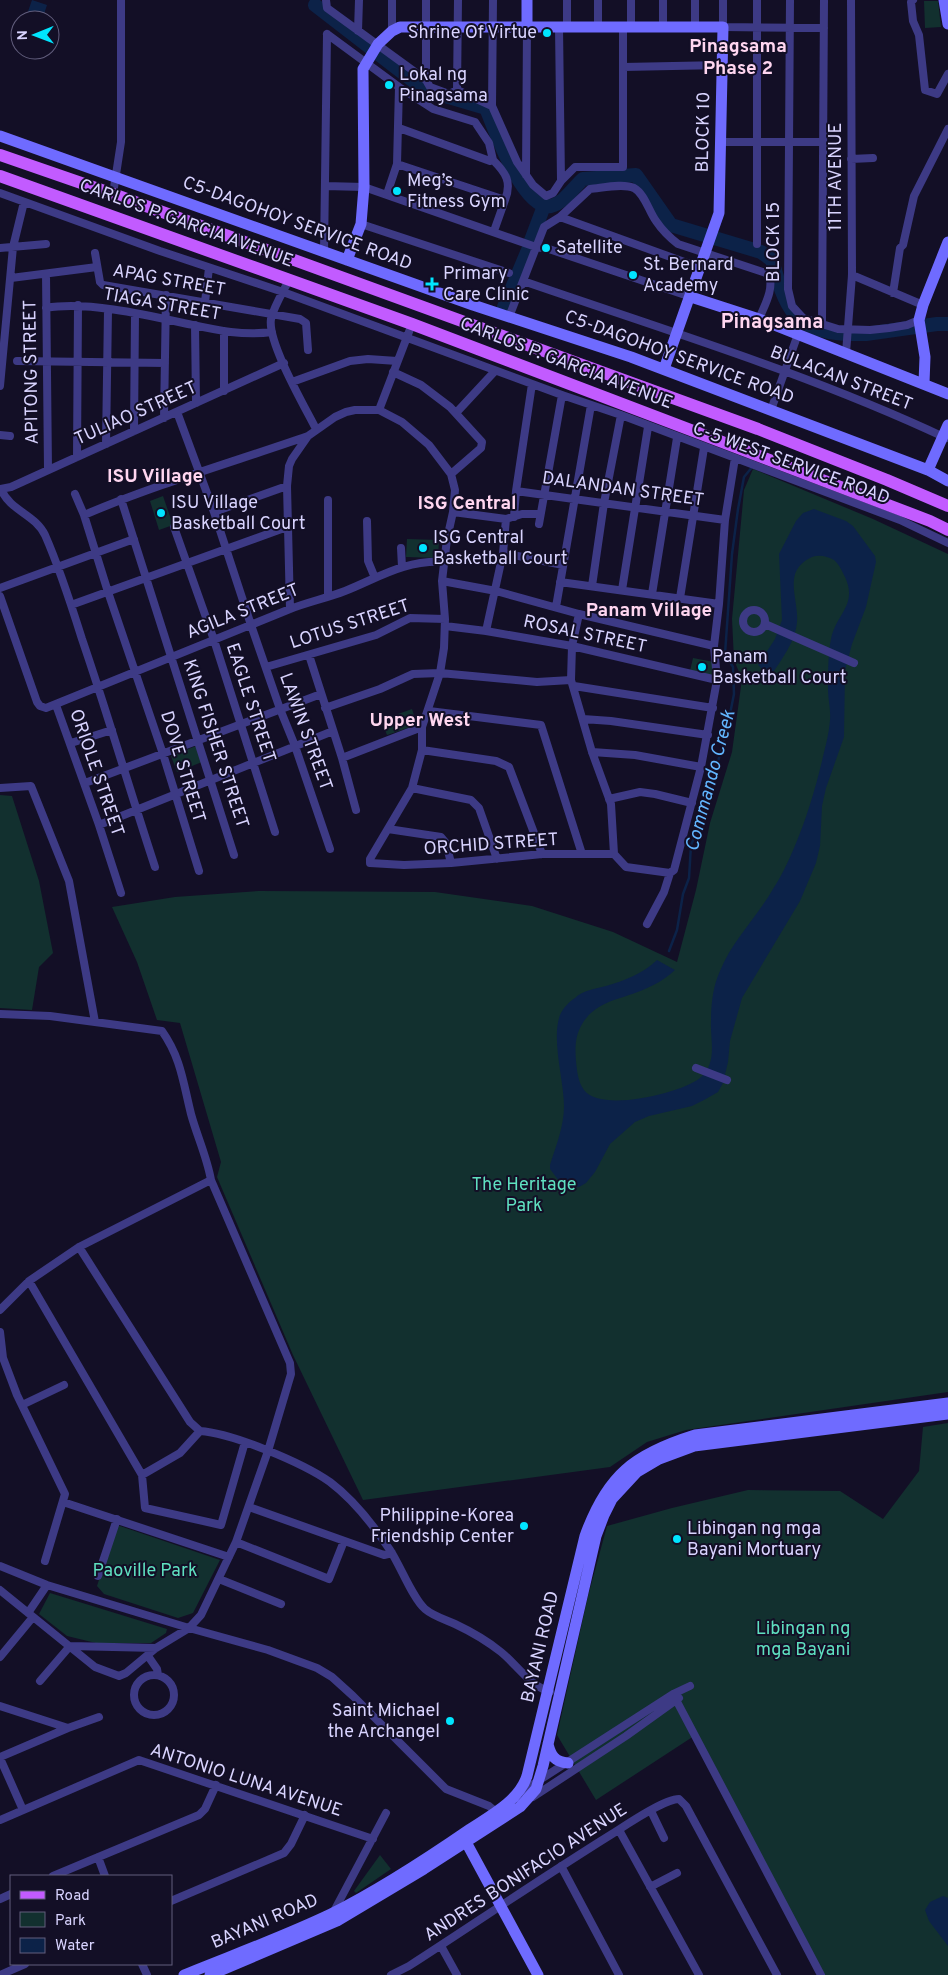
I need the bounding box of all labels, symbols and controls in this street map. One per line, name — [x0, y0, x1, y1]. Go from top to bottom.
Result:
north arrow — [10, 10, 60, 60]
place label: Shrine Of Virtue — [408, 22, 537, 45]
marker: Shrine Of Virtue — [541, 27, 553, 39]
text: N — [15, 30, 32, 40]
district label: Pinagsama Phase 2 — [689, 35, 787, 81]
place label: Lokal ng Pinagsama — [399, 64, 488, 108]
marker: Lokal ng Pinagsama — [383, 79, 395, 91]
street label: BLOCK 10 — [692, 91, 716, 173]
street label: 11TH AVENUE — [825, 123, 848, 231]
place label: Meg’s Fitness Gym — [407, 170, 506, 214]
street label: C5-DAGOHOY SERVICE ROAD — [179, 172, 415, 276]
street label: CARLOS P. GARCIA AVENUE — [76, 175, 296, 273]
marker: Meg’s Fitness Gym — [391, 185, 403, 197]
street label: BLOCK 15 — [763, 202, 786, 282]
place label: Satellite — [556, 237, 623, 260]
marker: Satellite — [540, 242, 552, 254]
place label: St. Bernard Academy — [643, 254, 734, 298]
street label: APAG STREET — [111, 260, 227, 302]
place label: Primary Care Clinic — [443, 263, 529, 307]
marker: St. Bernard Academy — [627, 269, 639, 281]
marker: Primary Care Clinic — [425, 277, 439, 291]
street label: TIAGA STREET — [101, 283, 223, 327]
street label: APITONG STREET — [19, 299, 45, 445]
street label: C5-DAGOHOY SERVICE ROAD — [561, 306, 797, 410]
district label: Pinagsama — [721, 310, 823, 336]
street label: CARLOS P. GARCIA AVENUE — [456, 313, 676, 415]
street label: BULACAN STREET — [767, 341, 915, 417]
street label: TULIAO STREET — [71, 377, 201, 451]
street label: C-5 WEST SERVICE ROAD — [689, 418, 893, 510]
district label: ISU Village — [107, 465, 203, 489]
street label: DALANDAN STREET — [541, 467, 705, 513]
place label: ISU Village Basketball Court — [171, 492, 305, 536]
district label: ISG Central — [417, 492, 517, 516]
marker: ISU Village Basketball Court — [155, 507, 167, 519]
place label: ISG Central Basketball Court — [433, 527, 567, 571]
marker: ISG Central Basketball Court — [417, 542, 429, 554]
street label: AGILA STREET — [183, 579, 303, 645]
street label: LOTUS STREET — [287, 595, 413, 655]
district label: Panam Village — [586, 599, 712, 623]
street label: ROSAL STREET — [521, 611, 649, 659]
street label: EAGLE STREET — [220, 640, 280, 766]
place label: Panam Basketball Court — [712, 646, 846, 690]
street label: KING FISHER STREET — [177, 657, 253, 831]
marker: Panam Basketball Court — [696, 661, 708, 673]
street label: LAWIN STREET — [273, 670, 337, 794]
street label: ORIOLE STREET — [63, 706, 129, 840]
water label: Commando Creek — [681, 707, 742, 854]
street label: DOVE STREET — [154, 708, 210, 826]
district label: Upper West — [370, 709, 470, 733]
street label: ORCHID STREET — [423, 829, 559, 861]
park label: The Heritage Park — [472, 1174, 576, 1218]
place label: Philippine-Korea Friendship Center — [371, 1505, 514, 1549]
place label: Libingan ng mga Bayani Mortuary — [687, 1518, 821, 1562]
marker: Philippine-Korea Friendship Center — [518, 1520, 530, 1532]
marker: Libingan ng mga Bayani Mortuary — [671, 1533, 683, 1545]
park label: Paoville Park — [93, 1560, 197, 1583]
street label: BAYANI ROAD — [517, 1589, 565, 1705]
park label: Libingan ng mga Bayani — [756, 1618, 850, 1662]
place label: Saint Michael the Archangel — [327, 1700, 440, 1744]
marker: Saint Michael the Archangel — [444, 1715, 456, 1727]
street label: ANTONIO LUNA AVENUE — [147, 1739, 345, 1823]
street label: ANDRES BONIFACIO AVENUE — [420, 1799, 632, 1947]
legend — [10, 1875, 172, 1965]
text: Road — [55, 1887, 90, 1906]
street label: BAYANI ROAD — [208, 1889, 322, 1955]
text: Park — [55, 1912, 86, 1931]
text: Water — [55, 1937, 95, 1956]

